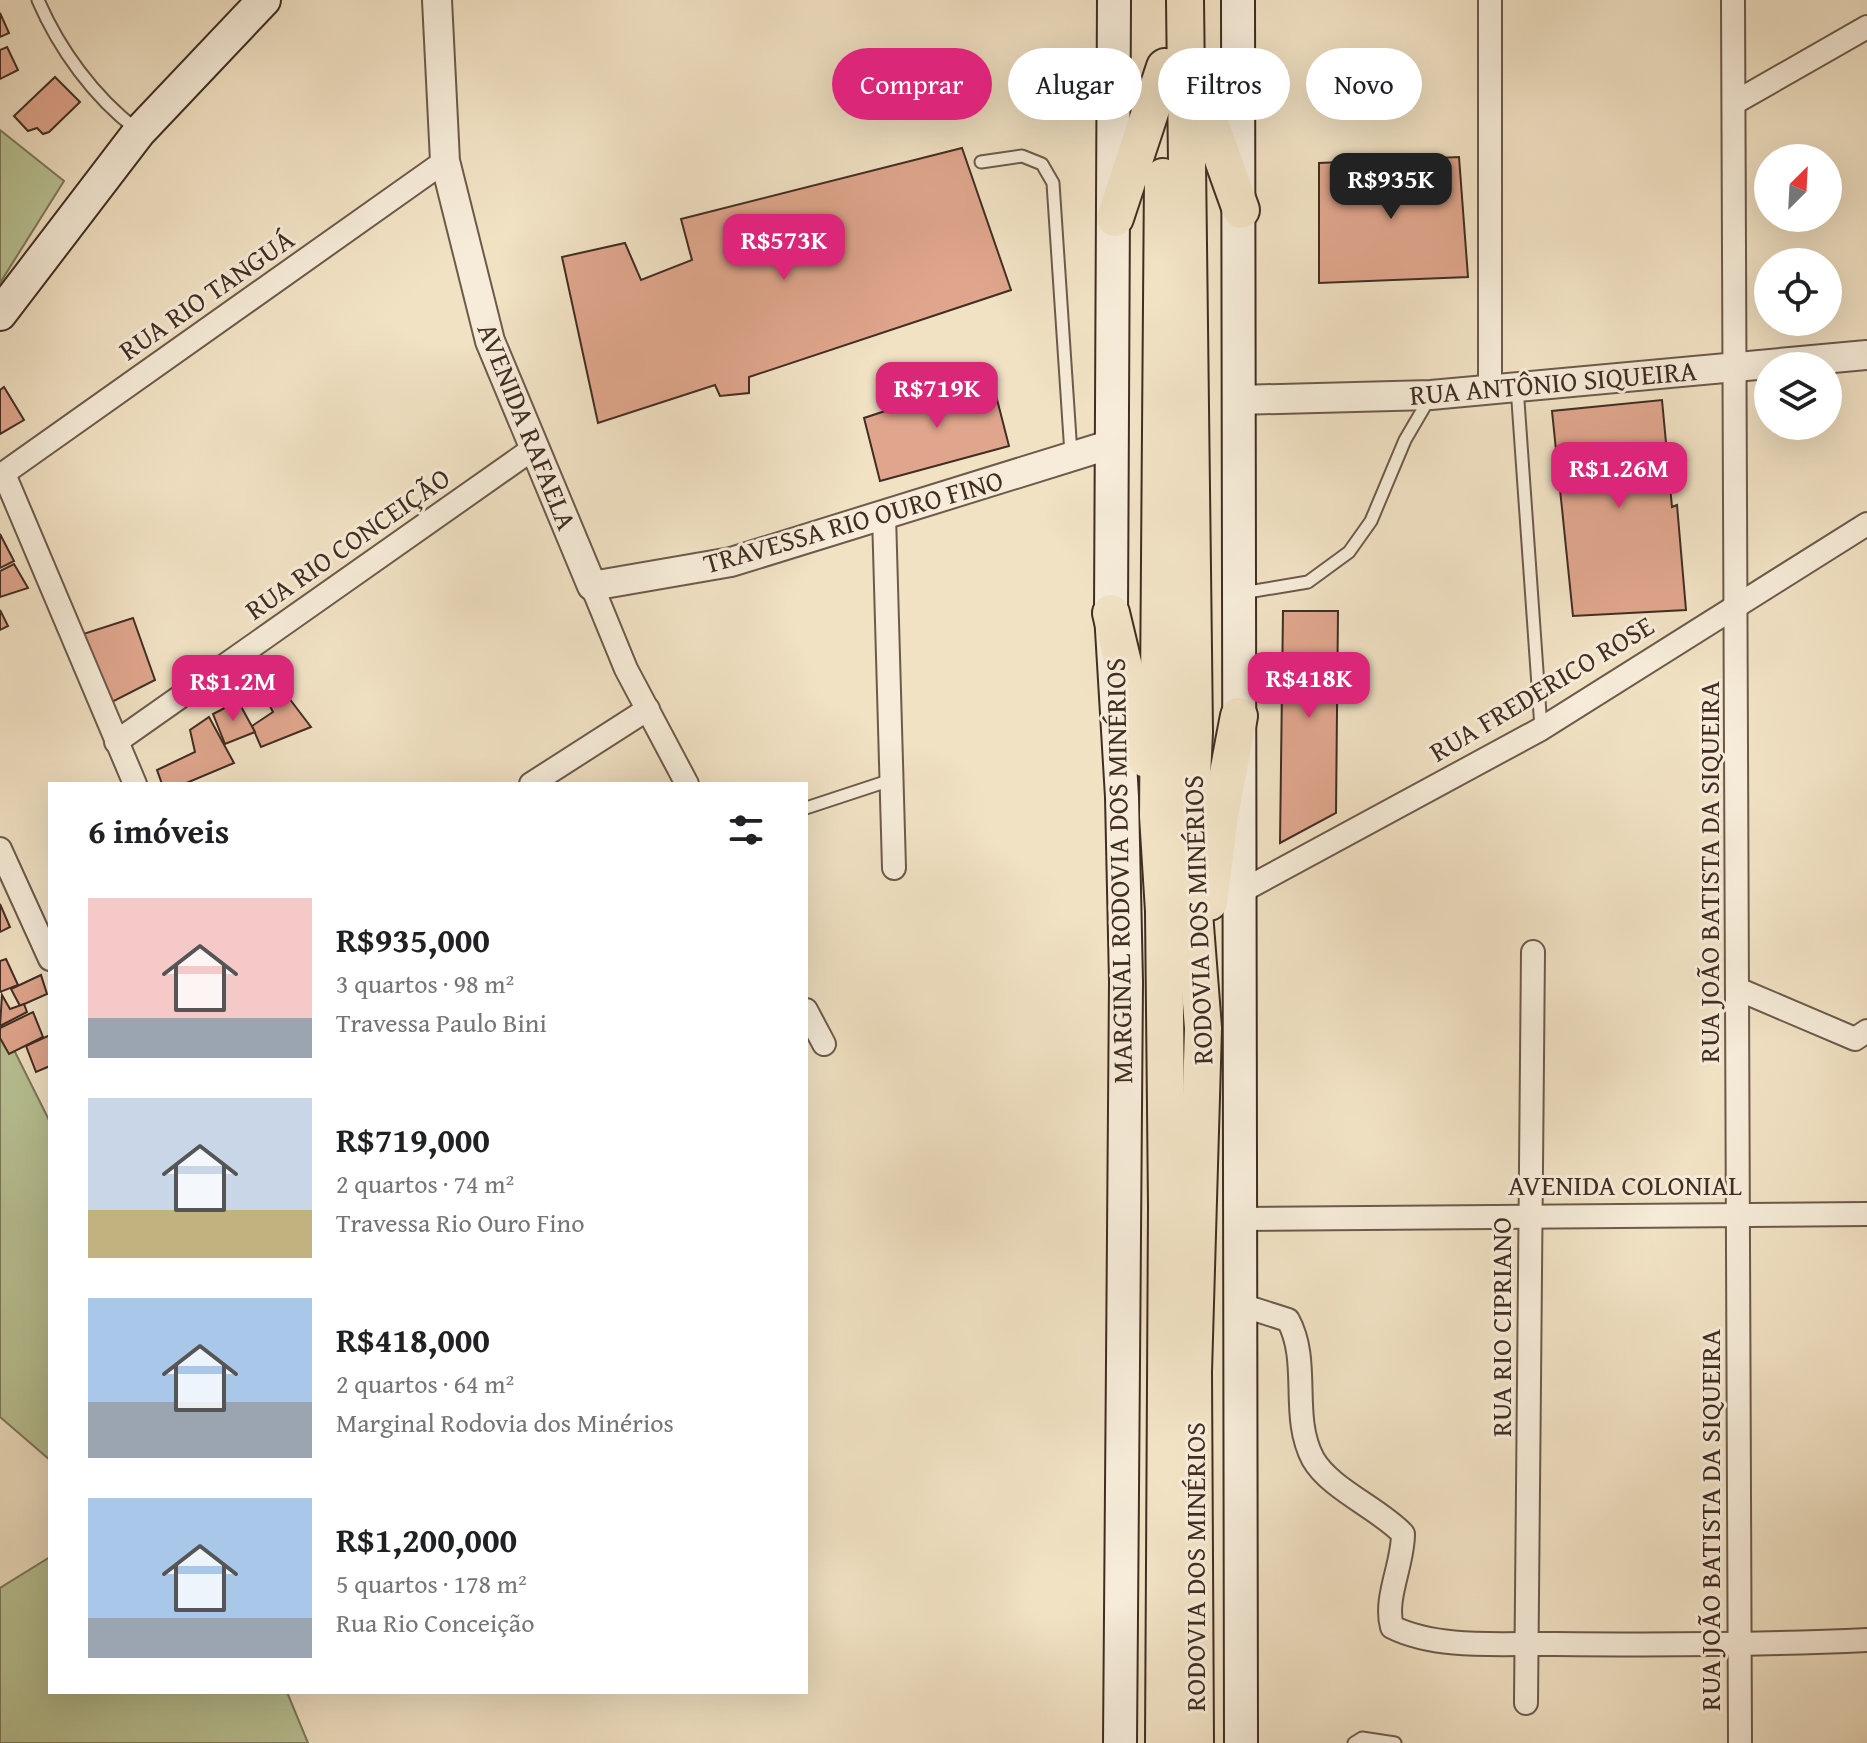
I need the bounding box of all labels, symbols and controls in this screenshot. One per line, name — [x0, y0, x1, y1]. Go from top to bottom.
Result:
chip: Comprar — [832, 48, 992, 120]
chip: Alugar — [1008, 48, 1142, 120]
chip: Filtros — [1158, 48, 1290, 120]
chip: Novo — [1306, 48, 1422, 120]
north arrow — [1754, 144, 1842, 232]
map controls — [1754, 144, 1842, 440]
pin: R$935K — [1326, 153, 1456, 221]
text: R$935K — [1348, 159, 1434, 198]
pin: R$573K — [719, 214, 849, 282]
street label: RUA RIO TANGUÁ — [110, 218, 302, 370]
text: R$573K — [741, 220, 827, 259]
button: locate — [1754, 248, 1842, 336]
street label: AVENIDA RAFAELA — [468, 316, 588, 536]
street label: RUA ANTÔNIO SIQUEIRA — [1408, 349, 1698, 415]
button: layers — [1754, 352, 1842, 440]
pin: R$719K — [872, 362, 1002, 430]
text: R$719K — [894, 368, 980, 407]
pin: R$1.26M — [1545, 442, 1693, 510]
text: R$1.26M — [1569, 448, 1669, 487]
street label: RUA RIO CONCEIÇÃO — [236, 457, 458, 629]
street label: TRAVESSA RIO OURO FINO — [698, 459, 1008, 583]
street label: RUA FREDERICO ROSE — [1421, 605, 1661, 771]
pin: R$418K — [1244, 652, 1374, 720]
pin: R$1.2M — [168, 655, 298, 723]
street label: MARGINAL RODOVIA DOS MINÉRIOS — [1094, 658, 1142, 1084]
text: R$418K — [1266, 658, 1352, 697]
text: R$1.2M — [190, 661, 276, 700]
street label: RUA JOÃO BATISTA DA SIQUEIRA — [1688, 681, 1729, 1063]
street label: RODOVIA DOS MINÉRIOS — [1171, 775, 1223, 1065]
text: 6 imóveis — [88, 806, 229, 855]
icon: filters — [724, 808, 768, 852]
text: R$935,000 — [336, 915, 490, 964]
icon: home — [152, 930, 248, 1026]
text: 3 quartos · 98 m² — [336, 964, 514, 1003]
text: Travessa Paulo Bini — [336, 1003, 547, 1042]
text: R$719,000 — [336, 1115, 490, 1164]
icon: home — [152, 1130, 248, 1226]
text: 2 quartos · 74 m² — [336, 1164, 514, 1203]
street label: AVENIDA COLONIAL — [1508, 1164, 1742, 1205]
text: Travessa Rio Ouro Fino — [336, 1203, 584, 1242]
street label: RUA RIO CIPRIANO — [1480, 1217, 1521, 1437]
text: R$418,000 — [336, 1315, 490, 1364]
street label: RUA JOÃO BATISTA DA SIQUEIRA — [1689, 1329, 1730, 1711]
icon: home — [152, 1330, 248, 1426]
text: 2 quartos · 64 m² — [336, 1364, 514, 1403]
text: Marginal Rodovia dos Minérios — [336, 1403, 674, 1442]
street label: RODOVIA DOS MINÉRIOS — [1174, 1422, 1215, 1712]
text: R$1,200,000 — [336, 1515, 517, 1564]
icon: home — [152, 1530, 248, 1626]
text: 5 quartos · 178 m² — [336, 1564, 527, 1603]
text: Rua Rio Conceição — [336, 1603, 534, 1642]

